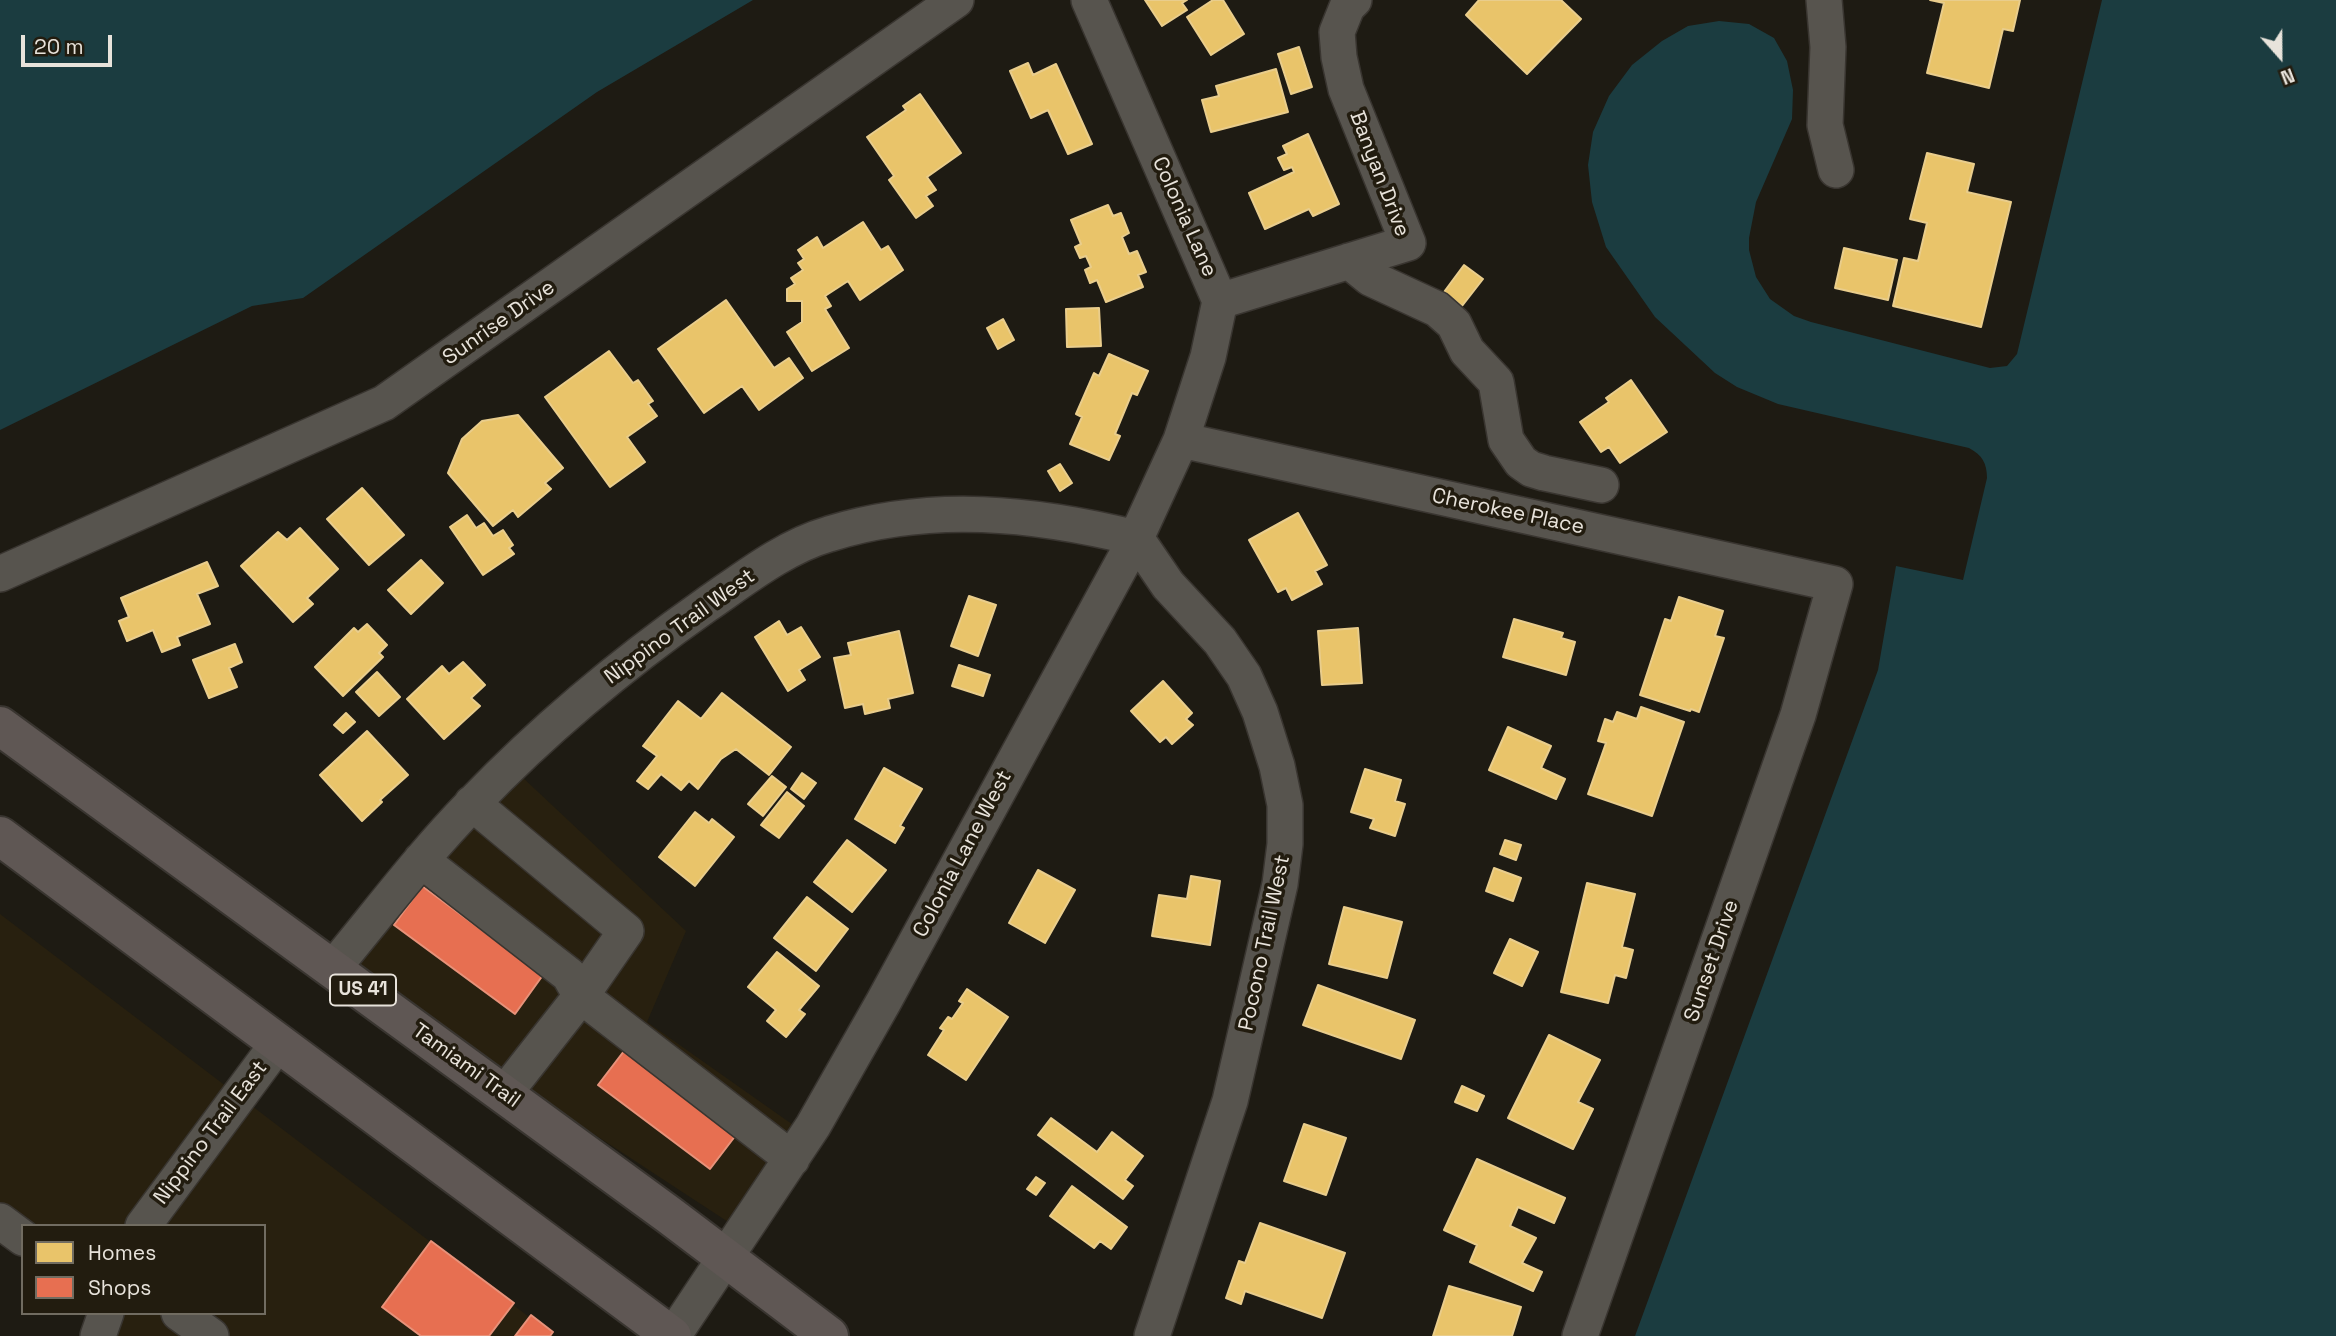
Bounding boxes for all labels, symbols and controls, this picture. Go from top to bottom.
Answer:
scale bar [24,21,116,65]
north arrow [2245,21,2315,91]
text: 20 m [34,33,84,60]
text: N [2277,62,2298,90]
street label: Banyan Drive [1344,108,1414,240]
street label: Colonia Lane [1146,153,1222,281]
street label: Sunrise Drive [438,275,560,371]
street label: Cherokee Place [1430,484,1586,540]
street label: Nippino Trail West [600,564,760,690]
street label: Colonia Lane West [908,766,1018,942]
street label: Pocono Trail West [1234,853,1296,1033]
street label: Sunset Drive [1679,897,1745,1025]
road number: US 41 [330,974,396,1006]
street label: Tamiami Trail [407,1018,525,1114]
street label: Nippino Trail East [149,1056,273,1210]
legend [21,1224,266,1315]
text: Homes [88,1239,156,1266]
text: Shops [88,1274,151,1301]

